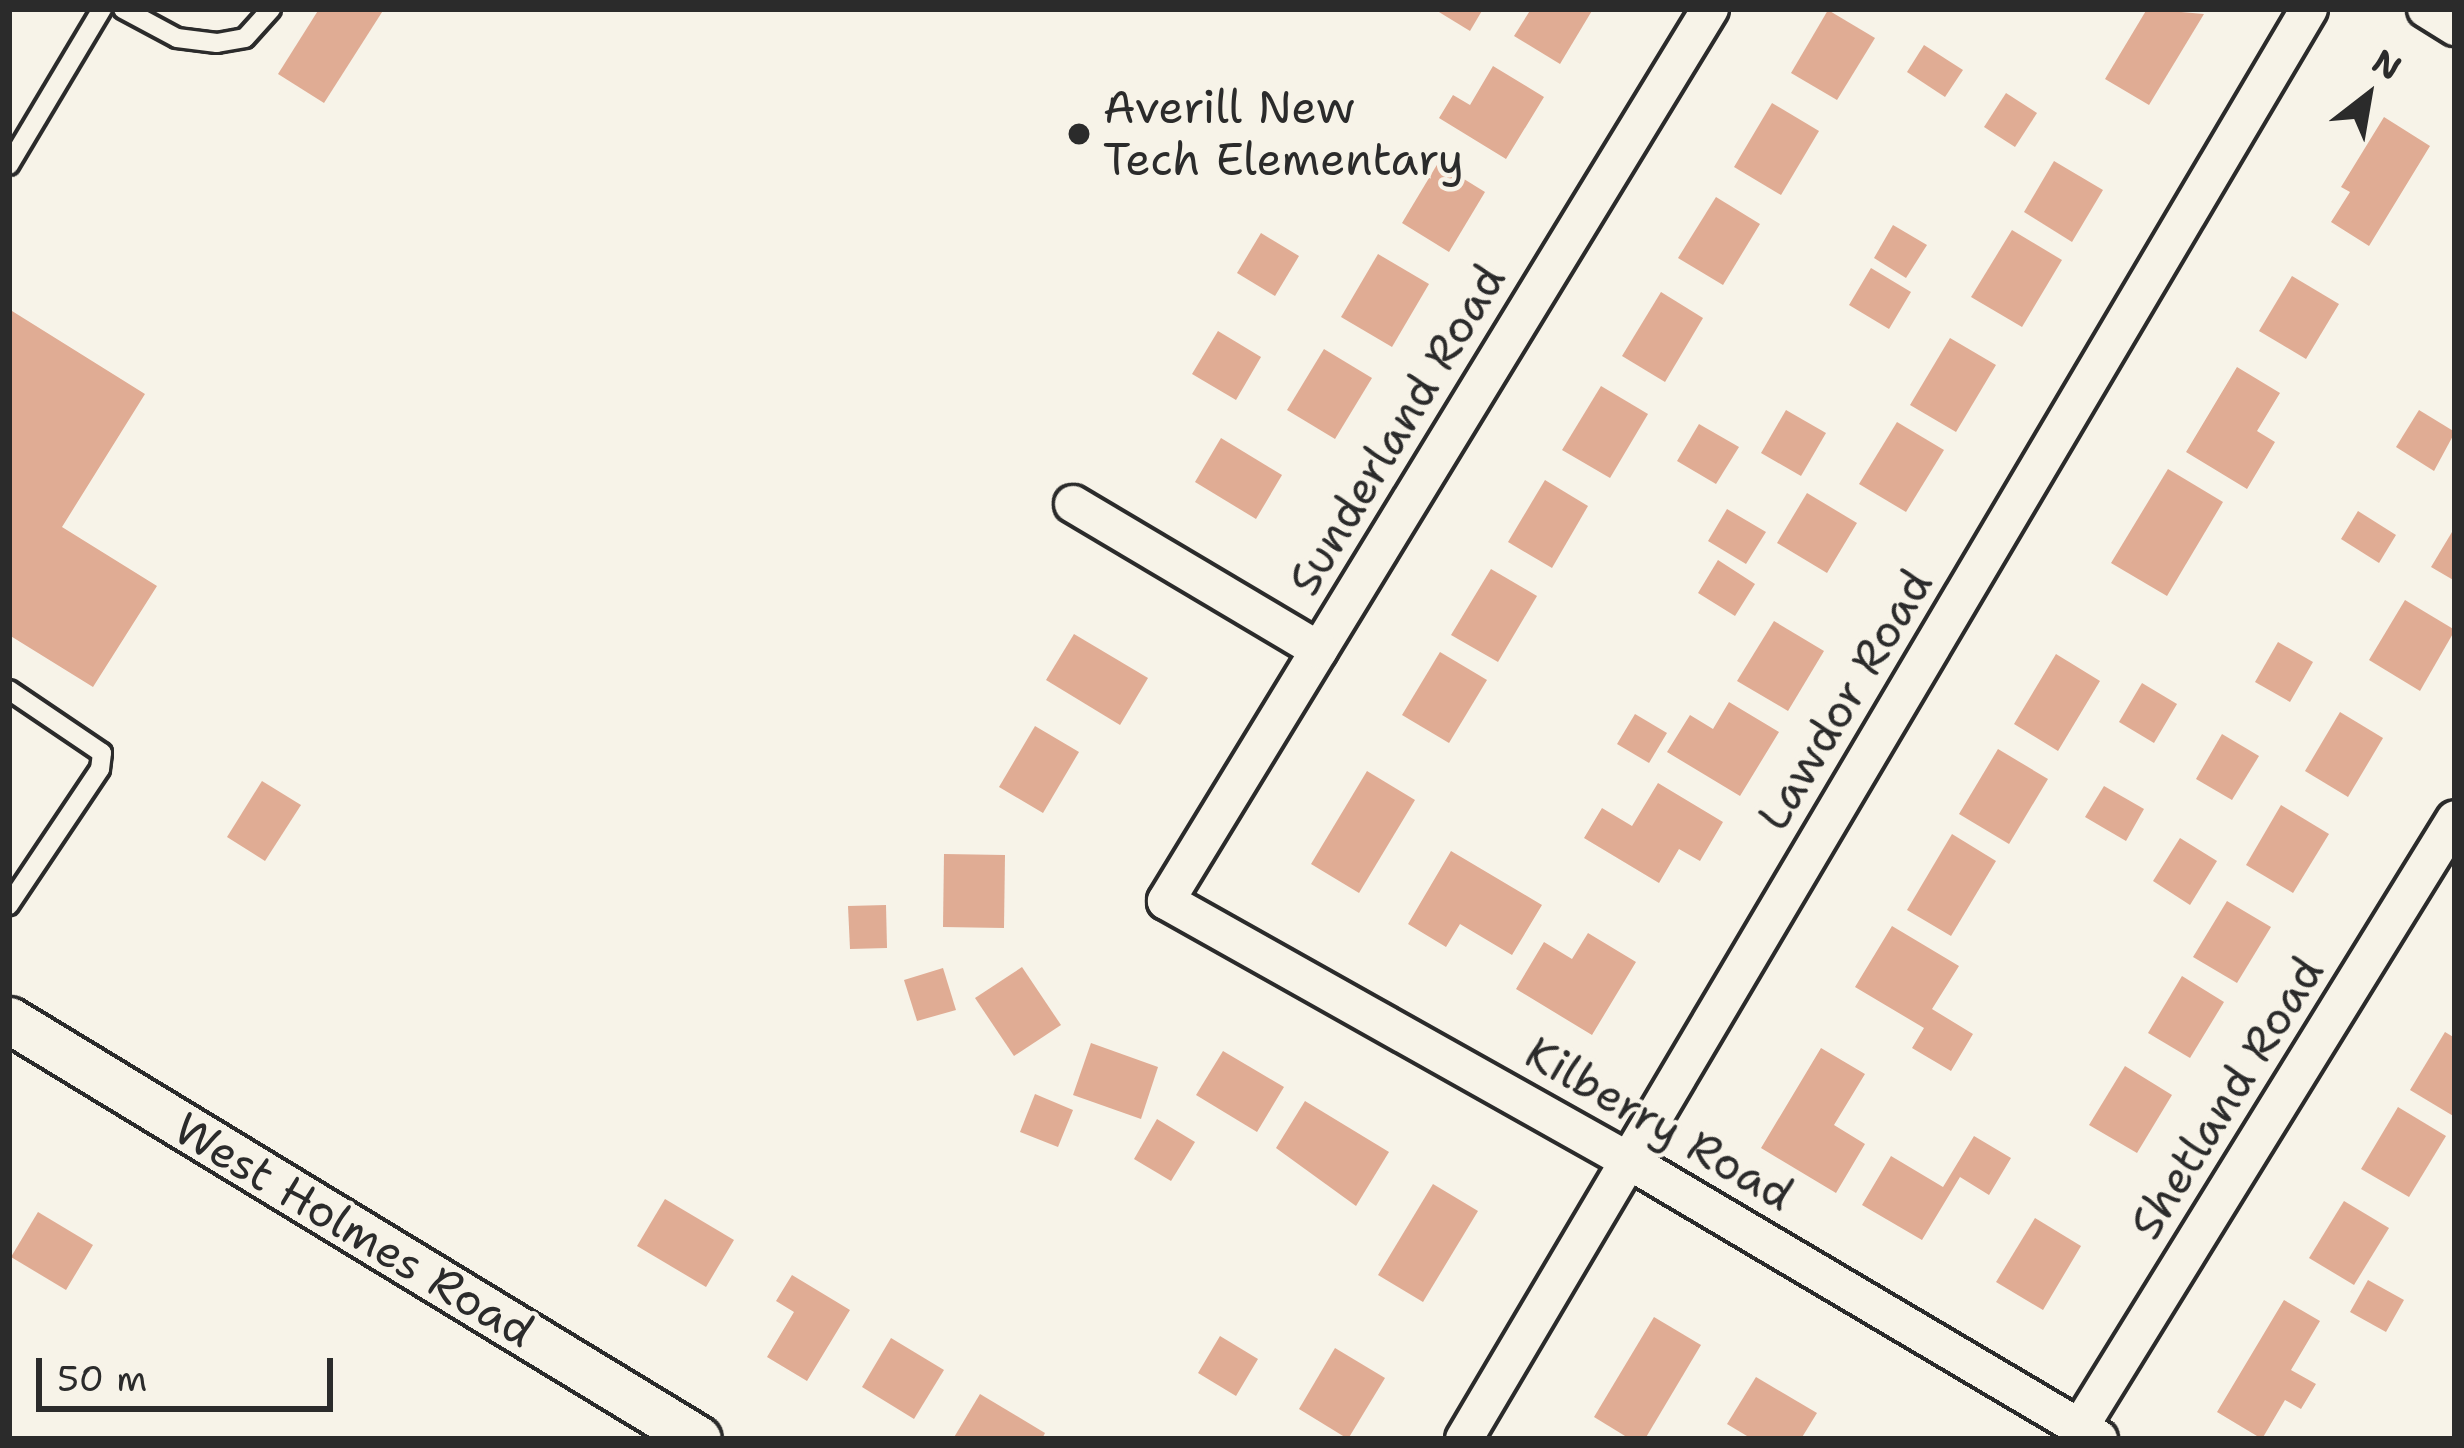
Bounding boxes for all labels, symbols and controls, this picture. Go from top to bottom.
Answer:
north arrow [2308,36,2428,156]
text: N [2364,39,2410,91]
place label: Averill New Tech Elementary [1103,81,1464,187]
marker: Averill New Tech Elementary [1066,121,1092,147]
street label: Sunderland Road [1277,255,1517,605]
street label: Lawdor Road [1746,560,1944,840]
street label: Shetland Road [2119,947,2335,1249]
street label: Kilberry Road [1516,1026,1802,1222]
street label: West Holmes Road [164,1101,544,1359]
scale bar [42,1334,339,1408]
text: 50 m [57,1354,147,1403]

